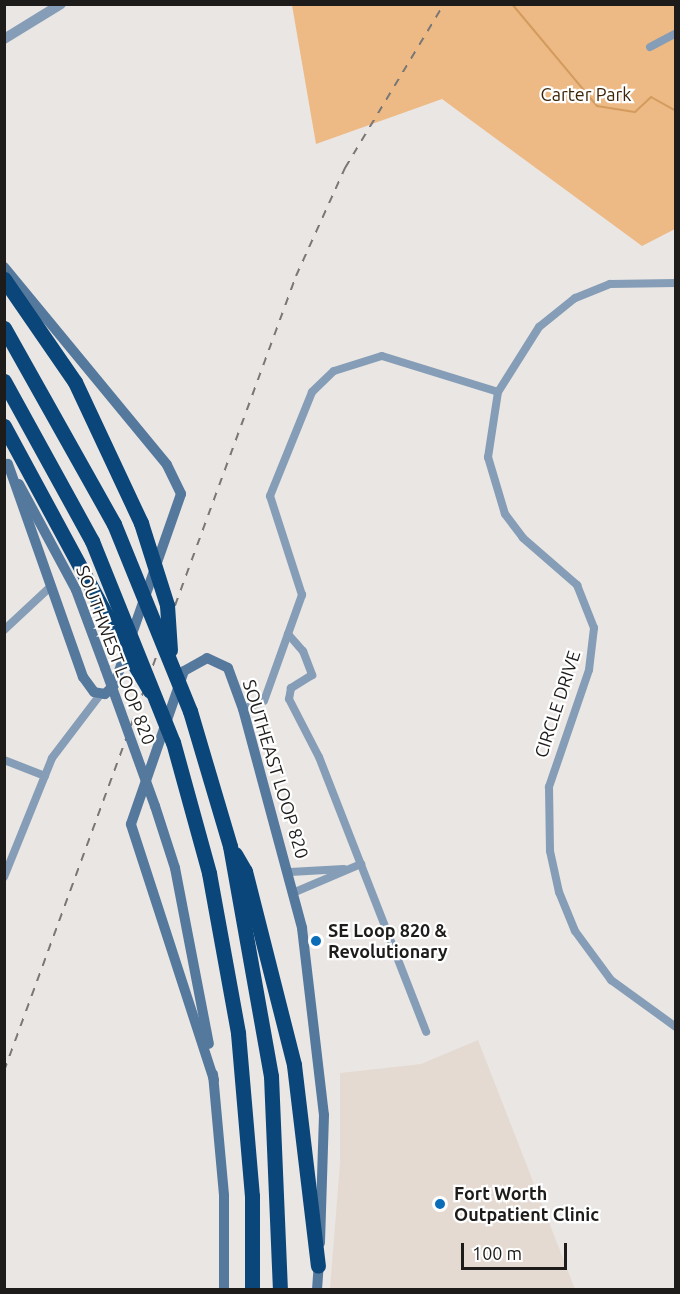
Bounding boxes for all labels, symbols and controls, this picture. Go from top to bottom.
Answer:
park label: Carter Park [541,83,631,105]
street label: SOUTHWEST LOOP 820 [72,562,160,748]
street label: CIRCLE DRIVE [530,648,584,760]
street label: SOUTHEAST LOOP 820 [238,677,314,861]
place label: SE Loop 820 & Revolutionary [328,920,447,962]
marker: SE Loop 820 & Revolutionary [309,934,323,948]
place label: Fort Worth Outpatient Clinic [454,1183,599,1226]
marker: Fort Worth Outpatient Clinic [431,1195,449,1213]
scale bar [464,1231,570,1269]
text: 100 m [472,1243,522,1263]

